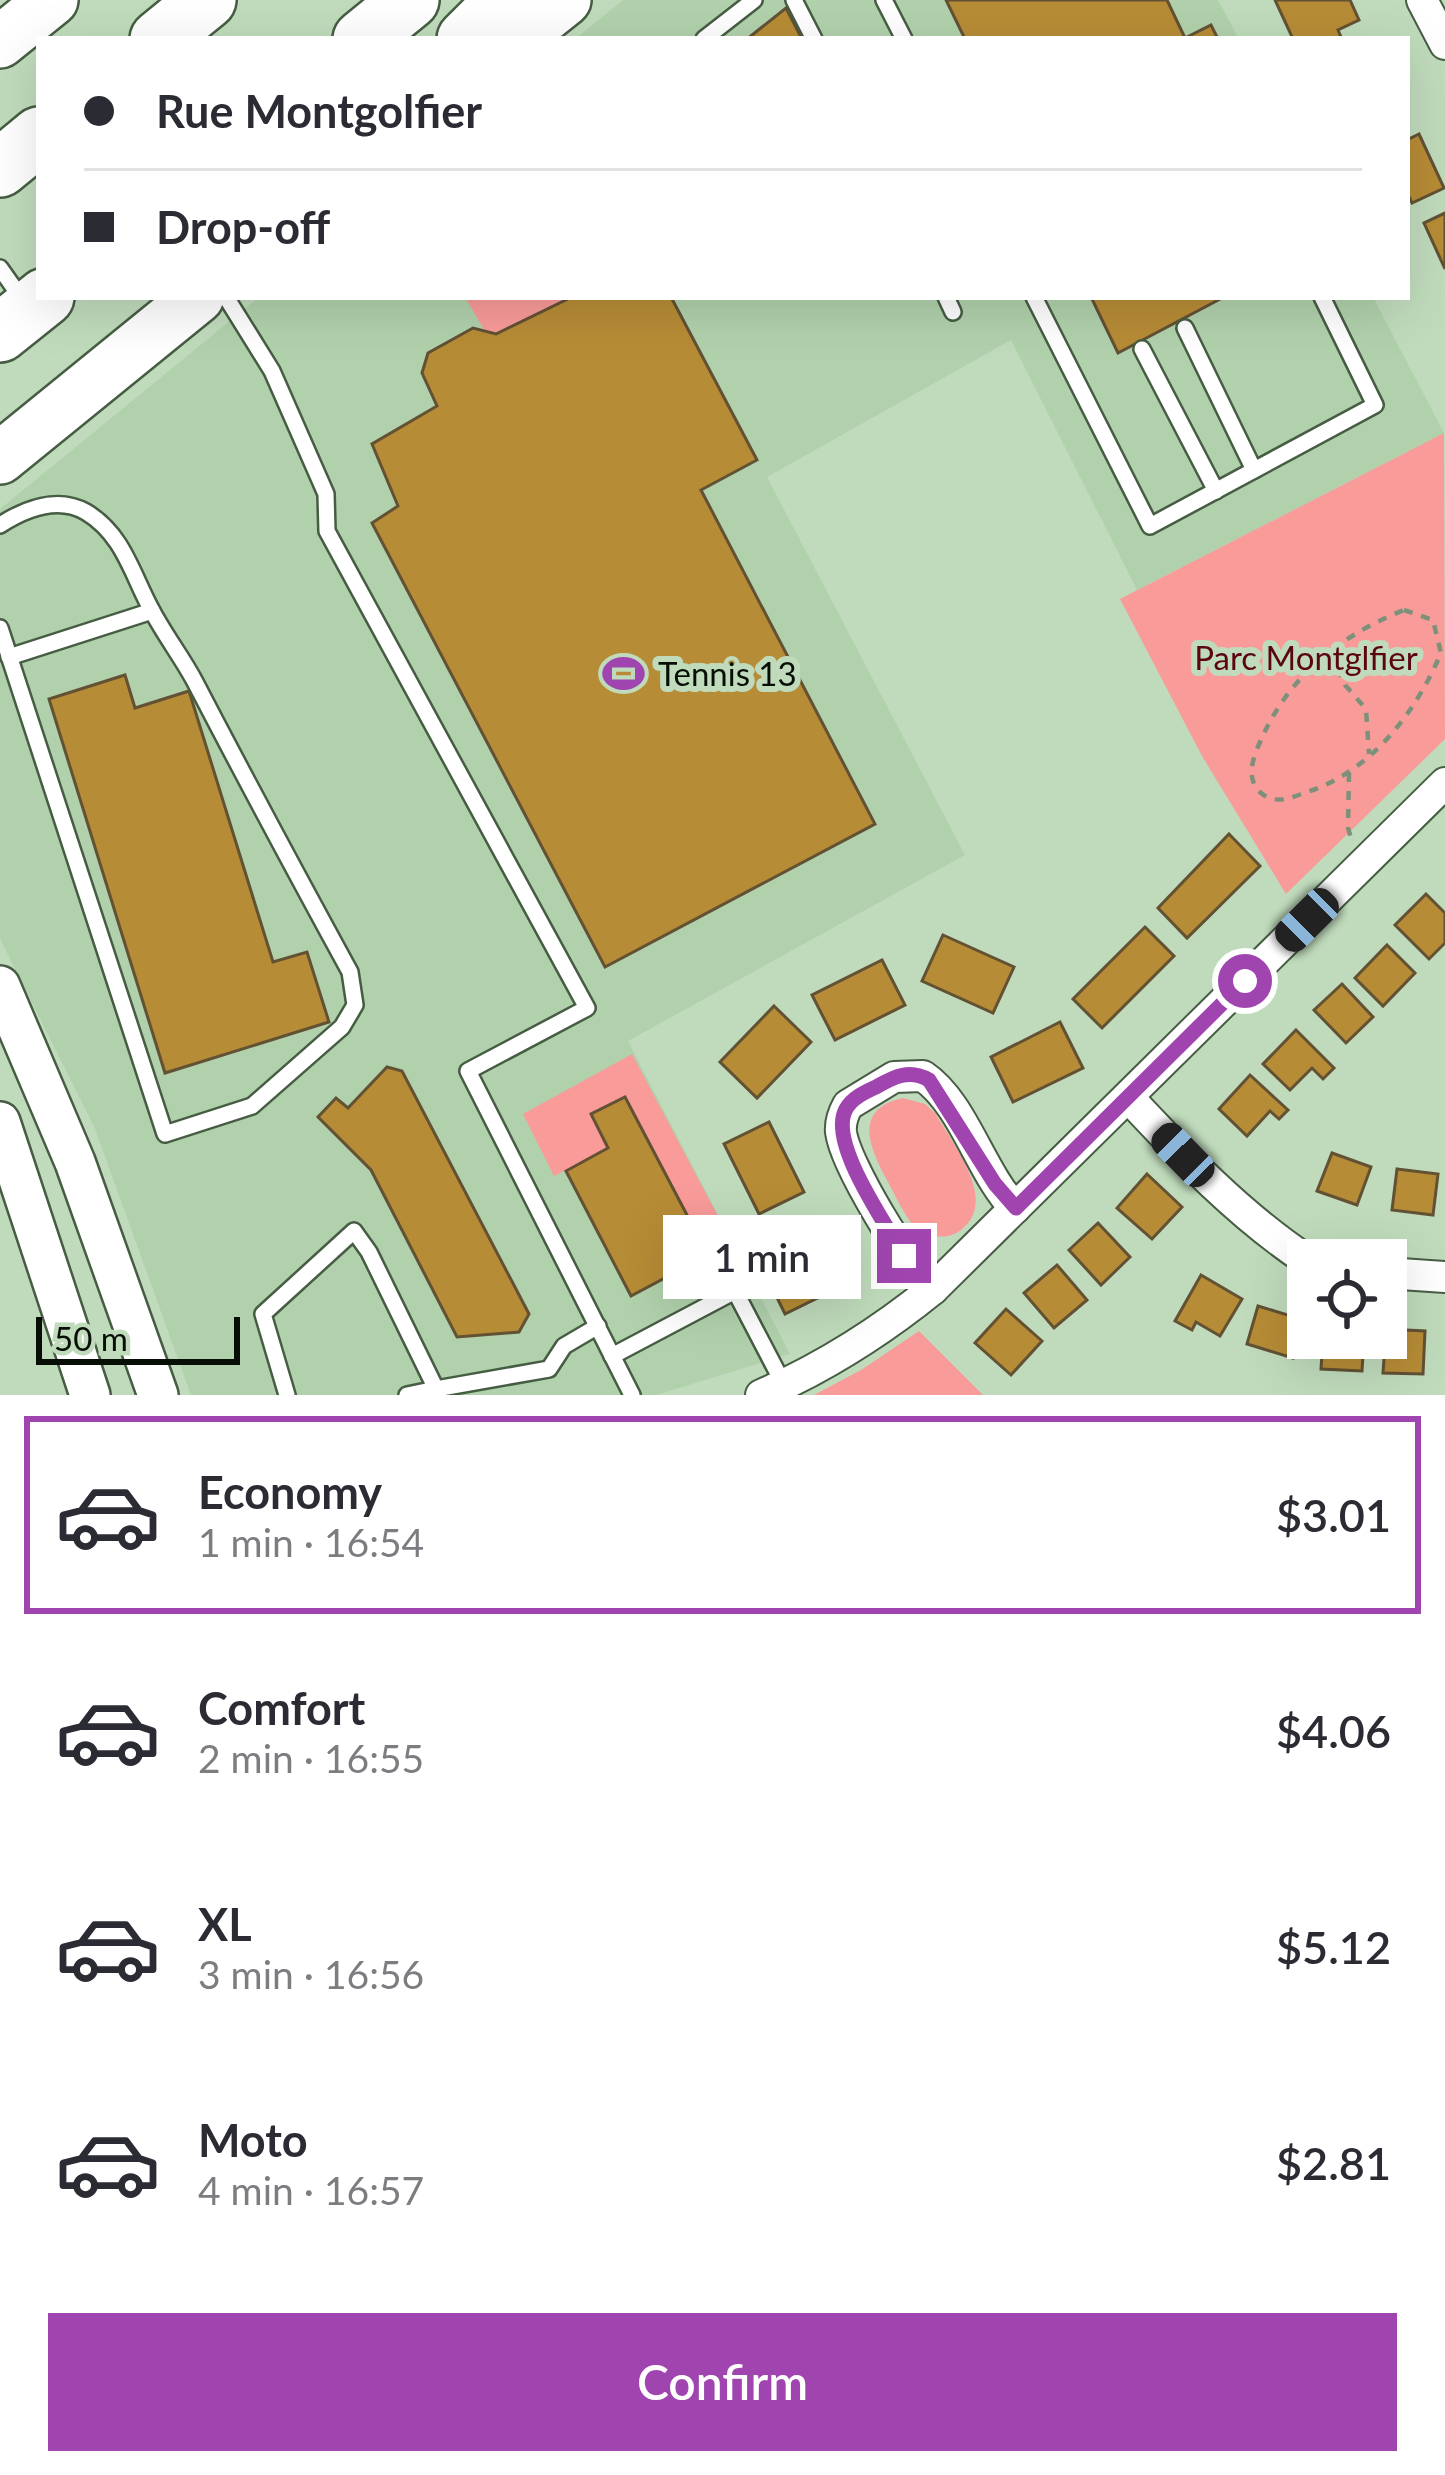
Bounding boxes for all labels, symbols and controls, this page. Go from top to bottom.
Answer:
text: Rue Montgolfier [156,84,482,138]
text: Drop-off [156,200,330,254]
park label: Parc Montglfier [1194,637,1418,677]
sports icon: Tennis 13 [601,651,647,697]
place label: Tennis 13 [658,653,797,693]
car [1269,882,1345,958]
route start [1218,954,1272,1008]
car [1145,1117,1221,1193]
callout: 1 min [664,1214,862,1298]
route end [877,1229,931,1283]
text: 1 min [714,1234,810,1280]
map controls [1287,1239,1407,1359]
button: locate [1287,1239,1407,1359]
scale bar [36,1311,240,1364]
text: 50 m [54,1318,128,1358]
icon: car [54,1461,162,1569]
text: Economy [198,1465,382,1519]
text: $3.01 [1276,1488,1391,1542]
text: 1 min · 16:54 [198,1519,424,1565]
icon: car [54,1677,162,1785]
text: Comfort [198,1681,365,1735]
text: $4.06 [1276,1704,1391,1758]
text: 2 min · 16:55 [198,1735,424,1781]
icon: car [54,1893,162,2001]
text: XL [198,1897,252,1951]
text: $5.12 [1276,1920,1391,1974]
text: 3 min · 16:56 [198,1951,424,1997]
icon: car [54,2109,162,2217]
text: Moto [198,2113,308,2167]
text: $2.81 [1276,2136,1391,2190]
text: 4 min · 16:57 [198,2167,424,2213]
button: Confirm [48,2313,1397,2451]

